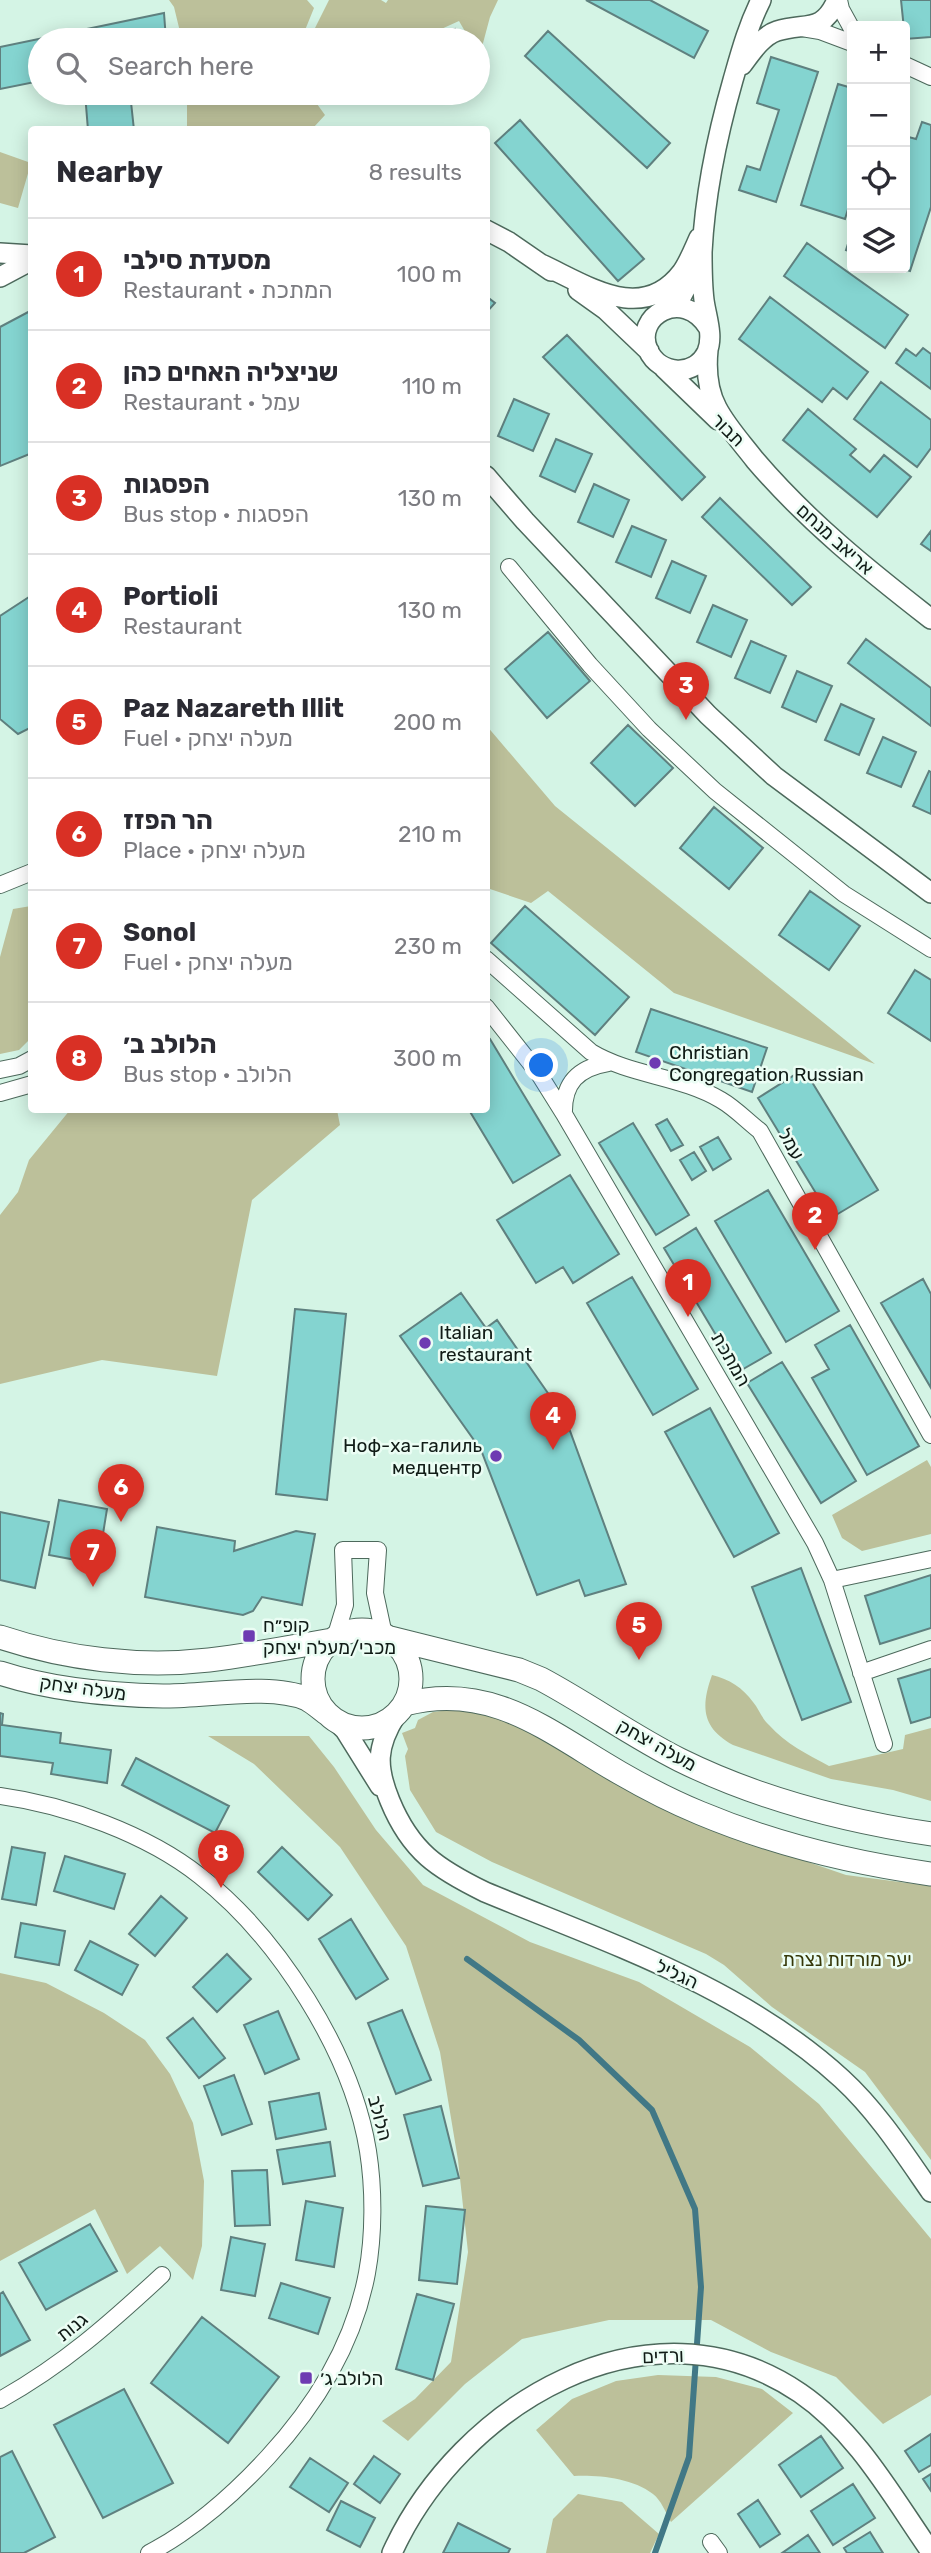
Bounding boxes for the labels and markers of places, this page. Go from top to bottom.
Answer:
pin: 3 [663,662,709,720]
place label: Christian Congregation Russian [669,1041,864,1086]
marker: Christian Congregation Russian [647,1055,663,1071]
pin: 2 [792,1192,838,1250]
pin: 1 [665,1259,711,1317]
place label: Italian restaurant [439,1321,533,1366]
marker: Italian restaurant [417,1335,433,1351]
pin: 4 [530,1392,576,1450]
place label: Ноф-ха-галиль медцентр [343,1434,482,1479]
marker: Ноф-ха-галиль медцентр [488,1448,504,1464]
pin: 6 [98,1464,144,1522]
pin: 7 [70,1529,116,1587]
pin: 5 [616,1602,662,1660]
place label: קופ״ח מכבי/מעלה יצחק [263,1614,396,1659]
marker: קופ״ח מכבי/מעלה יצחק [241,1628,257,1644]
pin: 8 [198,1830,244,1888]
place label: הלולב ג׳ [320,2367,383,2390]
marker: הלולב ג׳ [298,2370,314,2386]

